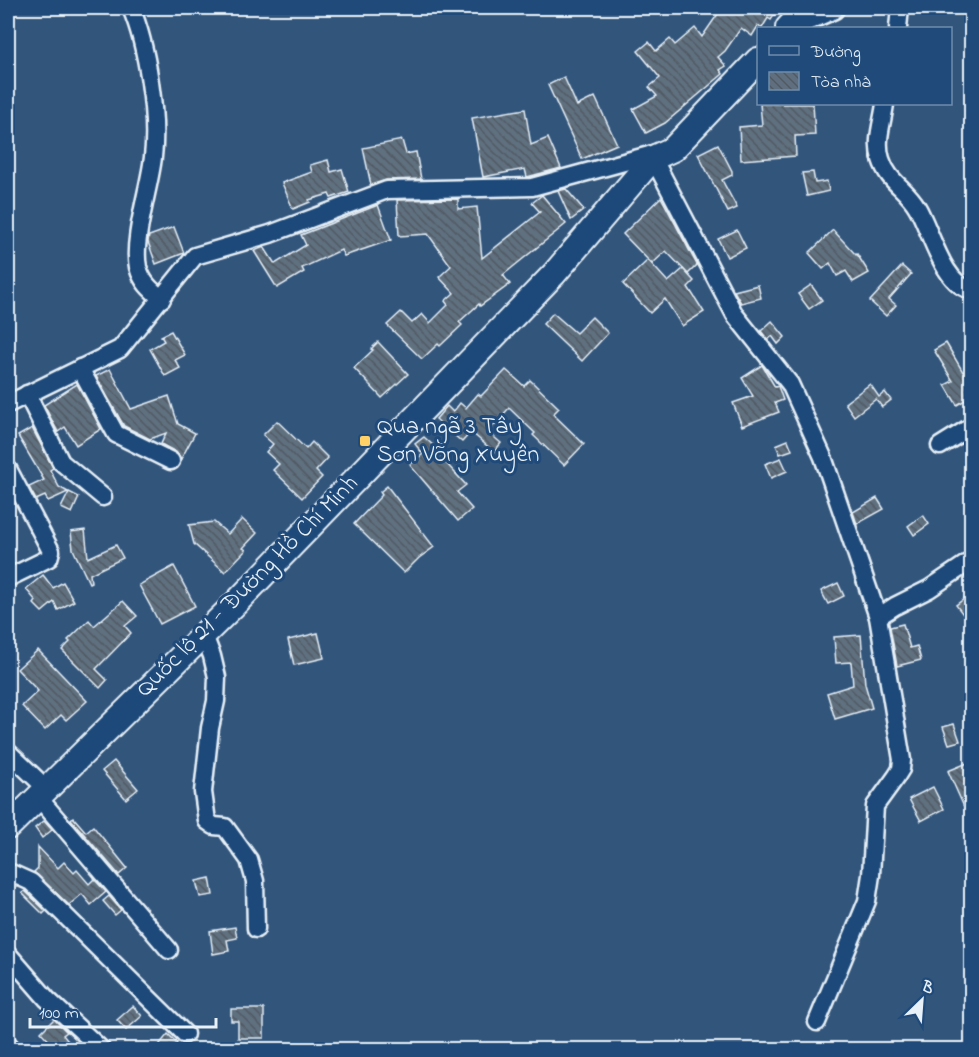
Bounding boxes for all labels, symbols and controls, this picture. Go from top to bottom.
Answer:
legend [757,27,952,105]
text: Đường [810,40,861,67]
text: Tòa nhà [811,70,871,96]
place label: Qua ngã 3 Tây Sơn Võng Xuyên [377,410,539,474]
marker: Qua ngã 3 Tây Sơn Võng Xuyên [358,434,372,448]
street label: Quốc lộ 21 - Đường Hồ Chí Minh [129,468,367,706]
north arrow [892,970,952,1030]
text: B [917,975,938,1001]
scale bar [30,991,216,1029]
text: 100 m [39,1001,79,1027]

